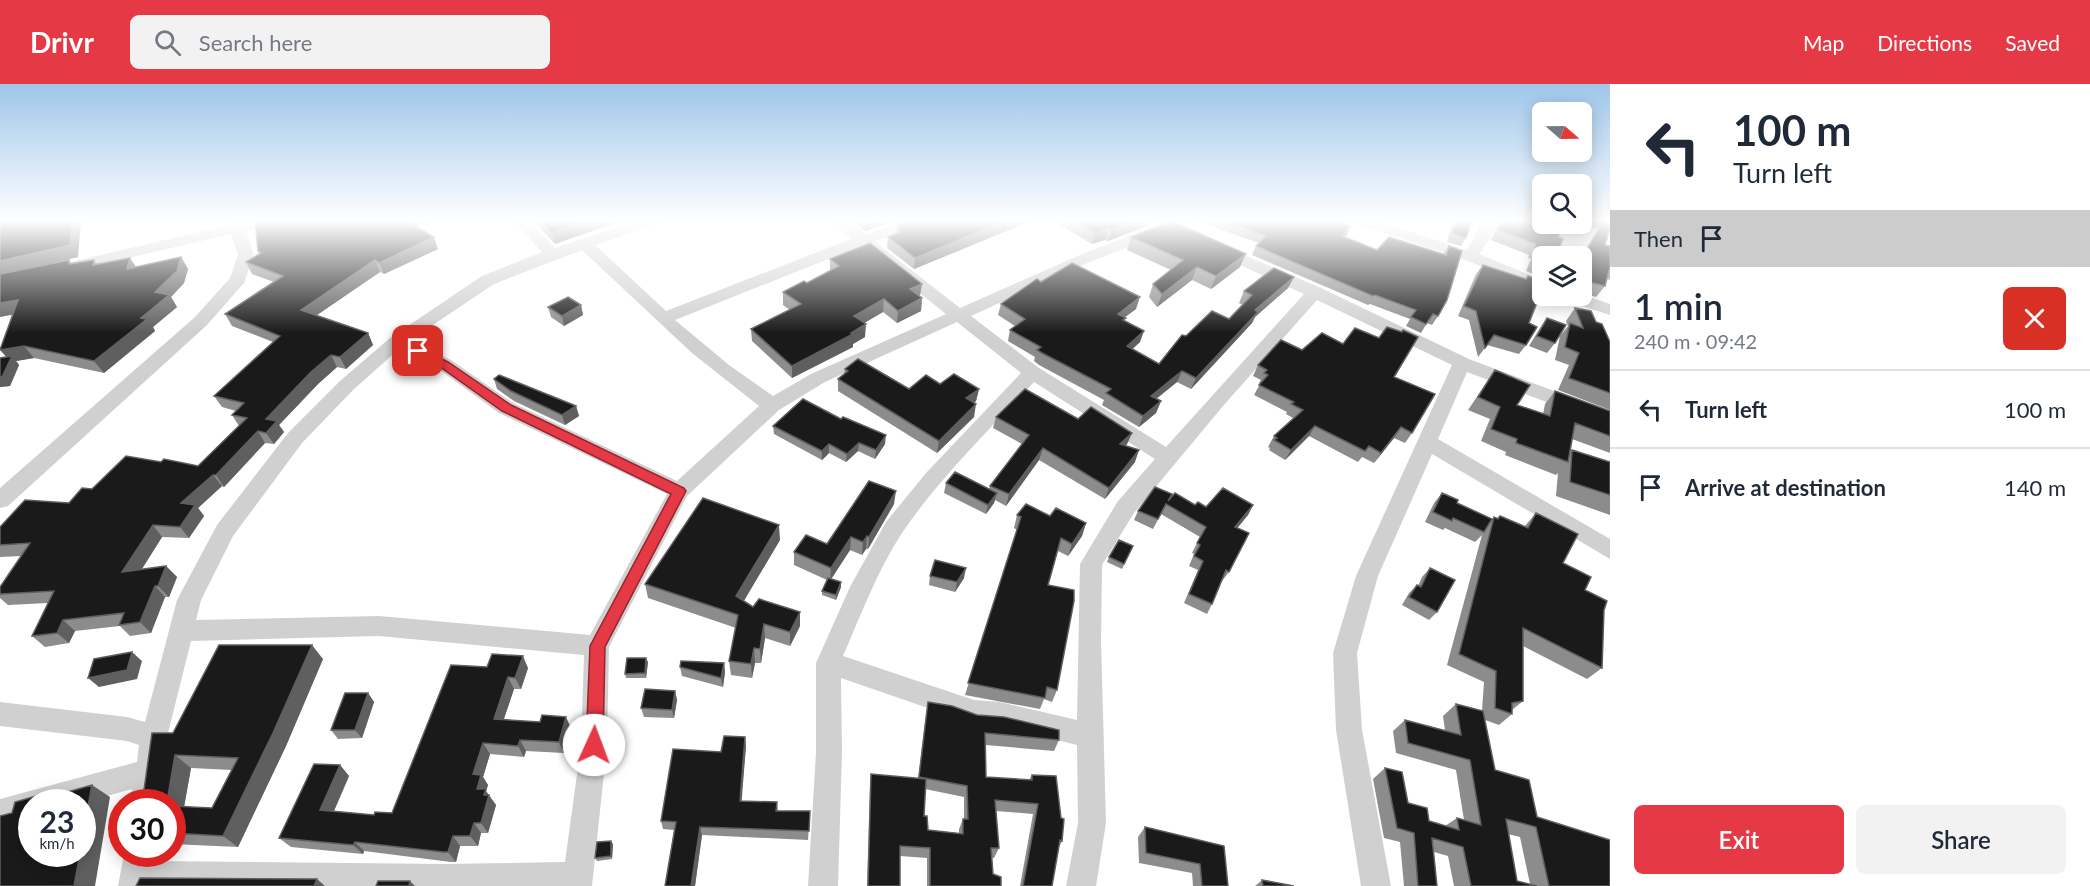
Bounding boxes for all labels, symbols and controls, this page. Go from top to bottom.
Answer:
search box [130,15,550,69]
text: Drivr [30,25,94,59]
icon: search [151,26,184,59]
text: Search here [199,29,312,56]
text: Map [1803,30,1844,55]
text: Directions [1877,30,1972,55]
text: Saved [2005,30,2060,55]
north arrow [1532,102,1592,162]
map controls [1532,102,1592,306]
text: 100 m [1733,105,1851,155]
icon: left [1634,108,1712,186]
text: Turn left [1733,156,1832,189]
button: search [1532,174,1592,234]
icon: arrive [1695,222,1728,255]
text: Then [1634,225,1683,252]
button: layers [1532,246,1592,306]
text: 1 min [1634,284,1723,328]
button: close [2003,287,2066,350]
pin [392,325,443,376]
text: 240 m · 09:42 [1634,329,1757,353]
icon: arrive [401,334,434,367]
icon: left [1634,393,1667,426]
text: Turn left [1685,396,1767,423]
text: 100 m [2004,396,2066,423]
icon: arrive [1634,471,1667,504]
text: Arrive at destination [1685,474,1886,501]
text: 140 m [2004,474,2066,501]
position arrow [562,713,626,777]
speed limit sign: 30 [108,789,186,867]
text: 23 [40,803,74,839]
button: Exit [1634,805,1844,874]
button: Share [1856,805,2066,874]
text: km/h [39,834,75,852]

